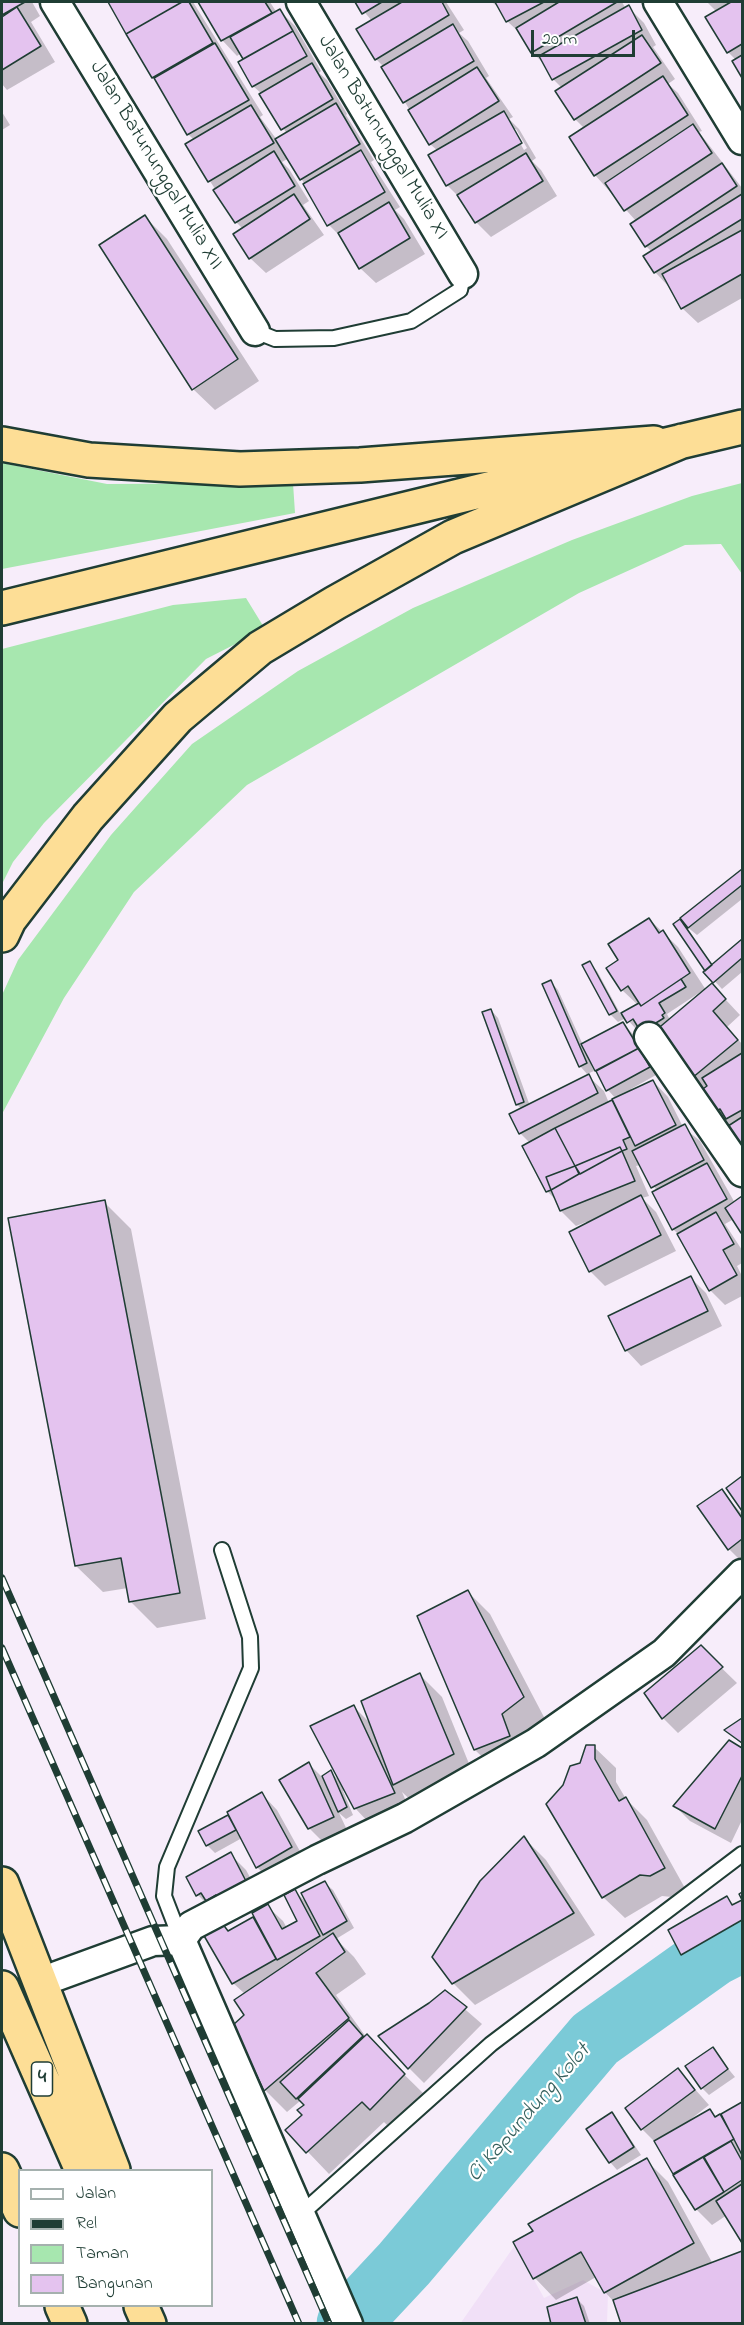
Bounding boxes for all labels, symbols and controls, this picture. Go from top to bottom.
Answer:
scale bar [534,18,638,56]
text: 20 m [542,27,577,53]
street label: Jalan Batununggal Mulia XI [311,31,453,245]
street label: Jalan Batununggal Mulia XII [83,57,227,275]
water label: Ci Kapundung Kolot [463,2039,597,2189]
road number: 4 [32,2062,52,2096]
legend [18,2169,213,2307]
text: Jalan [76,2181,116,2207]
text: Rel [76,2211,97,2237]
text: Taman [76,2241,129,2267]
text: Bangunan [76,2271,153,2297]

